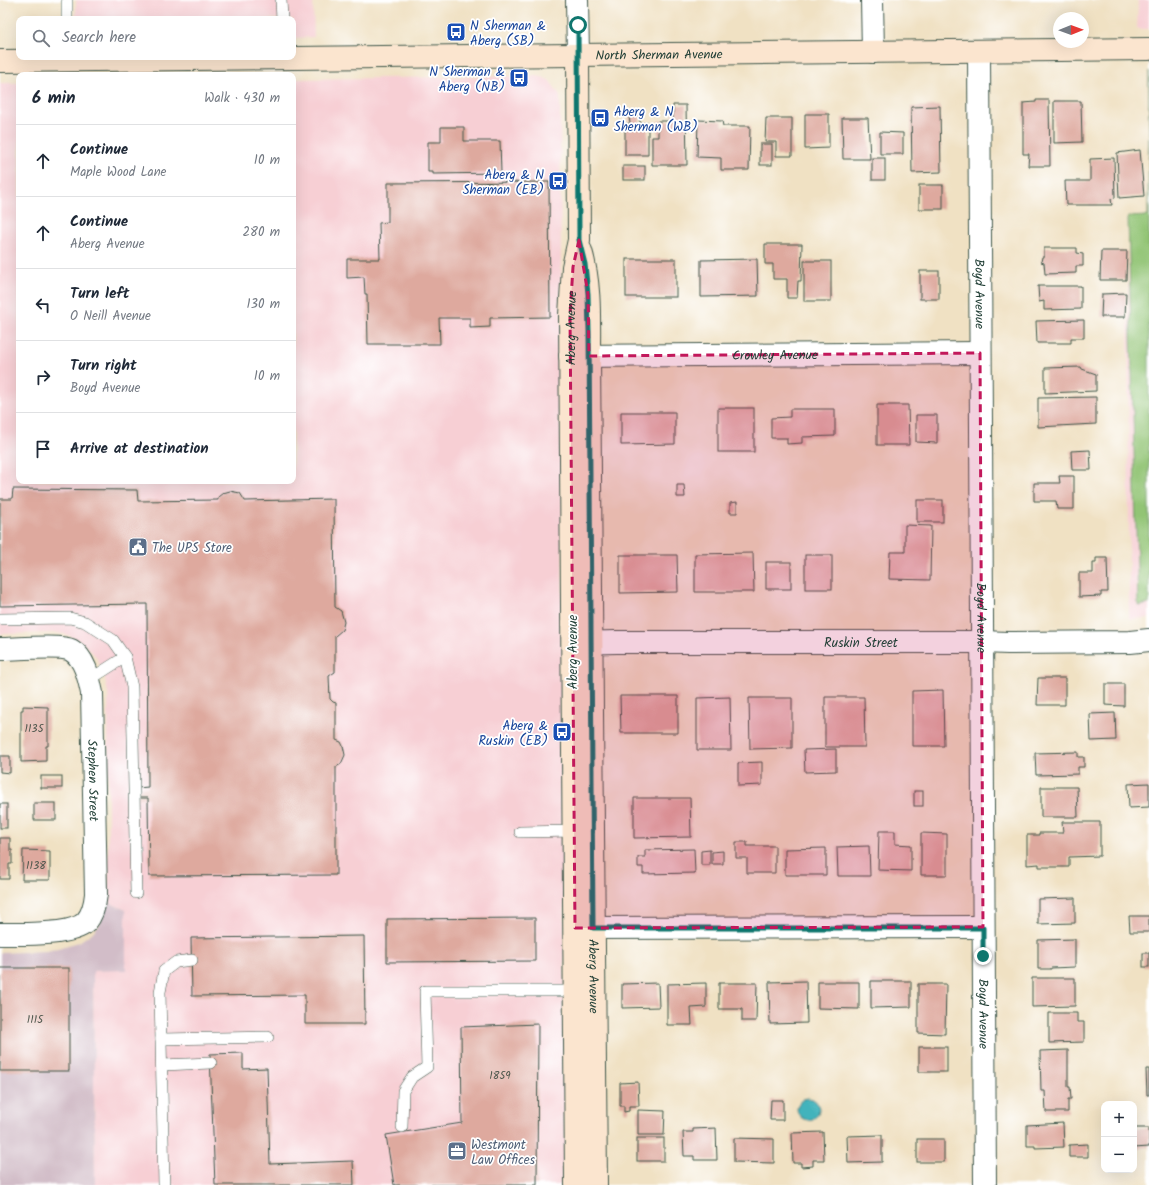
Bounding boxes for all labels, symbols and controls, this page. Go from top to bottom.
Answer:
north arrow [1053,12,1089,48]
search box [16,16,296,60]
place label: N Sherman & Aberg (SB) [470,16,546,52]
route start [569,16,587,34]
bus stop icon: N Sherman & Aberg (SB) [445,21,467,43]
text: Search here [62,26,136,50]
icon: search [30,27,52,49]
street label: North Sherman Avenue [595,44,723,67]
place label: N Sherman & Aberg (NB) [429,62,505,98]
bus stop icon: N Sherman & Aberg (NB) [508,67,530,89]
text: 6 min [32,85,76,112]
text: Walk · 430 m [204,88,280,109]
place label: Aberg & N Sherman (WB) [614,102,698,138]
bus stop icon: Aberg & N Sherman (WB) [589,107,611,129]
text: Continue [70,138,128,162]
icon: ahead [32,150,54,172]
text: 10 m [254,150,280,171]
text: Maple Wood Lane [70,162,166,183]
place label: Aberg & N Sherman (EB) [463,165,544,201]
bus stop icon: Aberg & N Sherman (EB) [547,170,569,192]
text: Continue [70,210,128,234]
icon: ahead [32,222,54,244]
text: 280 m [243,222,280,243]
text: Aberg Avenue [70,234,145,255]
street label: Boyd Avenue [968,259,989,329]
text: Turn left [70,282,130,306]
street label: Aberg Avenue [561,290,584,365]
icon: left [32,294,54,316]
text: 130 m [246,294,280,315]
text: O Neill Avenue [70,306,151,327]
street label: Crowley Avenue [732,345,818,367]
text: Turn right [70,354,137,378]
icon: right [32,366,54,388]
text: 10 m [254,366,280,387]
text: Boyd Avenue [70,378,140,399]
text: Arrive at destination [70,437,209,461]
icon: arrive [32,438,54,460]
public building icon: The UPS Store [127,536,149,558]
place label: The UPS Store [152,538,232,559]
street label: Boyd Avenue [970,583,991,653]
street label: Aberg Avenue [563,615,584,689]
street label: Ruskin Street [824,633,899,654]
place label: Aberg & Ruskin (EB) [479,716,548,752]
house number: 1135 [24,720,45,738]
bus stop icon: Aberg & Ruskin (EB) [551,721,573,743]
street label: Stephen Street [81,739,104,823]
house number: 1138 [26,857,46,875]
street label: Aberg Avenue [582,939,604,1014]
route end [974,947,992,965]
street label: Boyd Avenue [972,979,993,1049]
house number: 1115 [27,1011,44,1029]
house number: 1859 [489,1067,511,1085]
map controls [1101,1101,1137,1173]
button: + [1101,1101,1137,1137]
place label: Westmont Law Offices [471,1135,536,1171]
button: − [1101,1137,1137,1173]
office icon: Westmont Law Offices [446,1140,468,1162]

